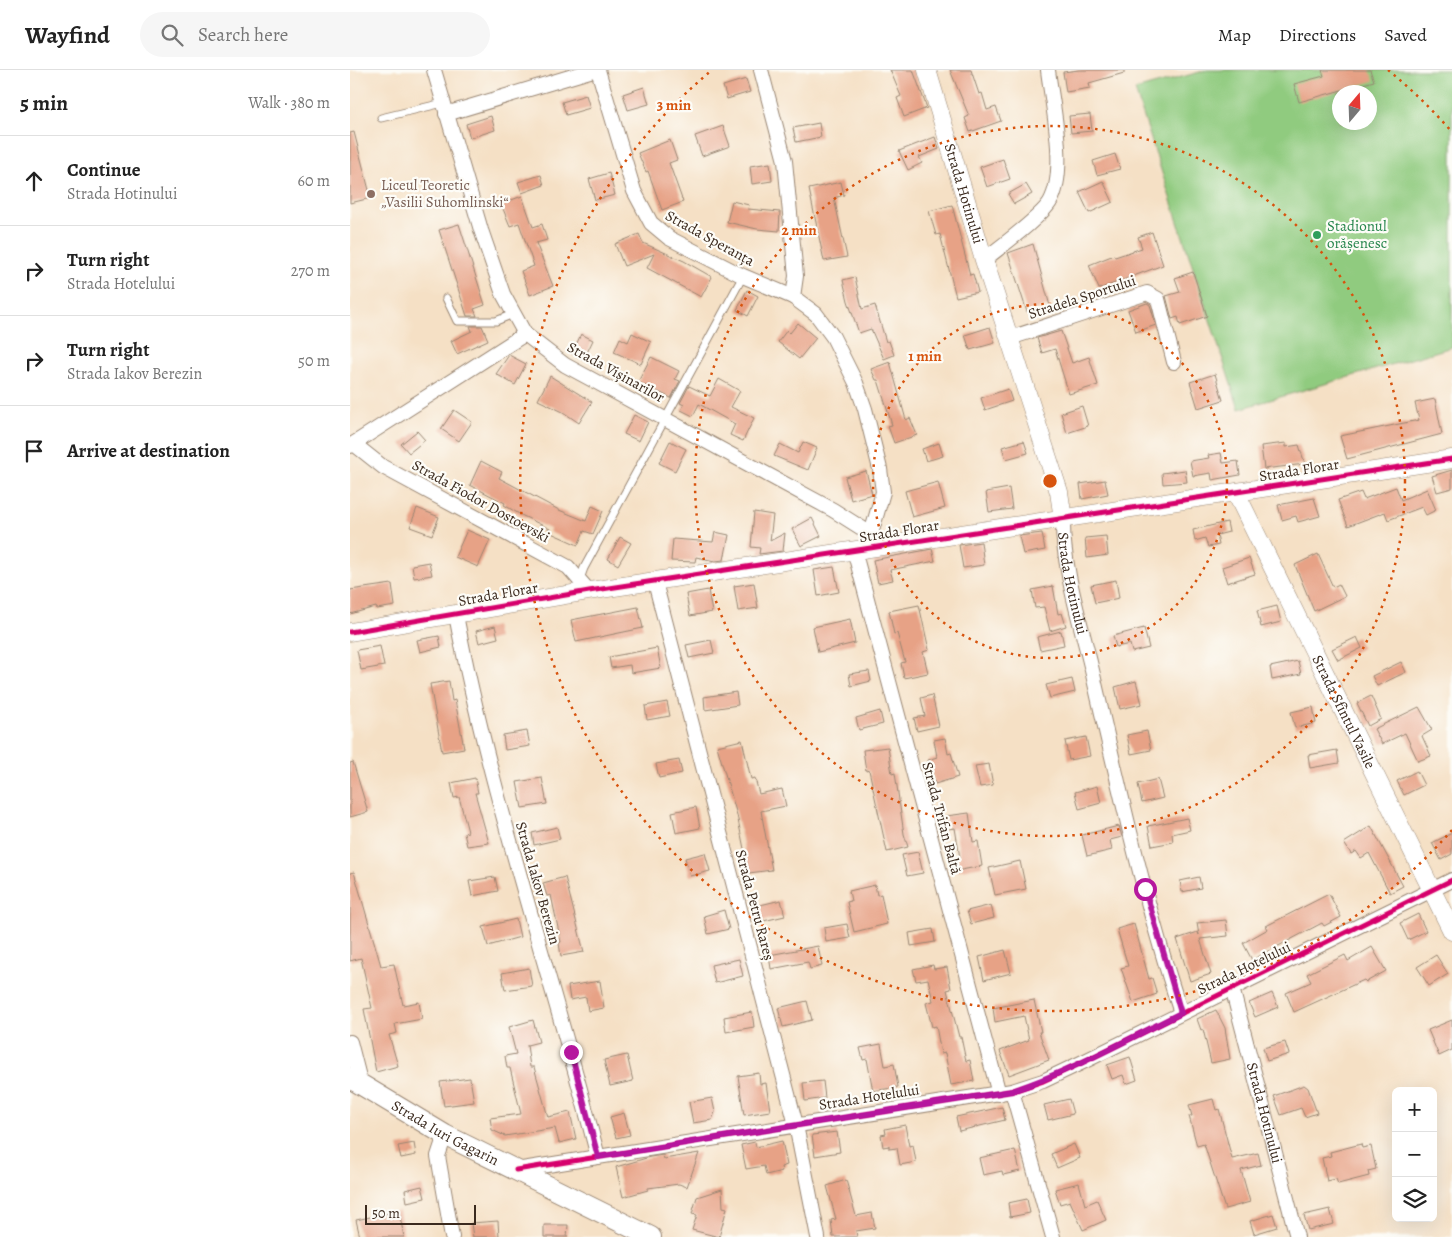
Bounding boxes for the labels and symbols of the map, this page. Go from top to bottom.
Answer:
north arrow [1332,85,1377,130]
text: 3 min [657,95,692,115]
street label: Strada Hotinului [940,141,989,246]
place label: Liceul Teoretic „Vasilii Suhomlinski“ [381,175,509,212]
marker: Liceul Teoretic „Vasilii Suhomlinski“ [365,188,377,200]
street label: Strada Speranța [662,205,758,271]
place label: Stadionul orășenesc [1327,216,1387,253]
text: 2 min [781,220,817,240]
marker: Stadionul orășenesc [1311,229,1323,241]
street label: Stradela Sportului [1026,270,1138,324]
street label: Strada Vișinarilor [564,337,669,407]
text: 1 min [908,346,942,366]
street label: Strada Florar [1258,454,1341,486]
street label: Strada Fiodor Dostoevski [409,455,553,547]
centre of rings [1041,472,1059,490]
street label: Strada Florar [858,515,941,547]
street label: Strada Hotinului [1053,531,1092,636]
street label: Strada Florar [457,577,540,611]
street label: Strada Sfîntul Vasile [1307,652,1380,772]
street label: Strada Trifan Baltă [917,760,967,876]
street label: Strada Iakov Berezin [511,819,565,947]
street label: Strada Petru Rareș [731,847,779,963]
route start [1134,878,1157,901]
street label: Strada Hotelului [1194,937,1294,999]
route end [560,1041,583,1064]
street label: Strada Hotinului [1242,1060,1287,1165]
street label: Strada Hotelului [817,1079,921,1115]
street label: Strada Iuri Gagarin [388,1095,502,1170]
scale bar [365,1202,476,1225]

